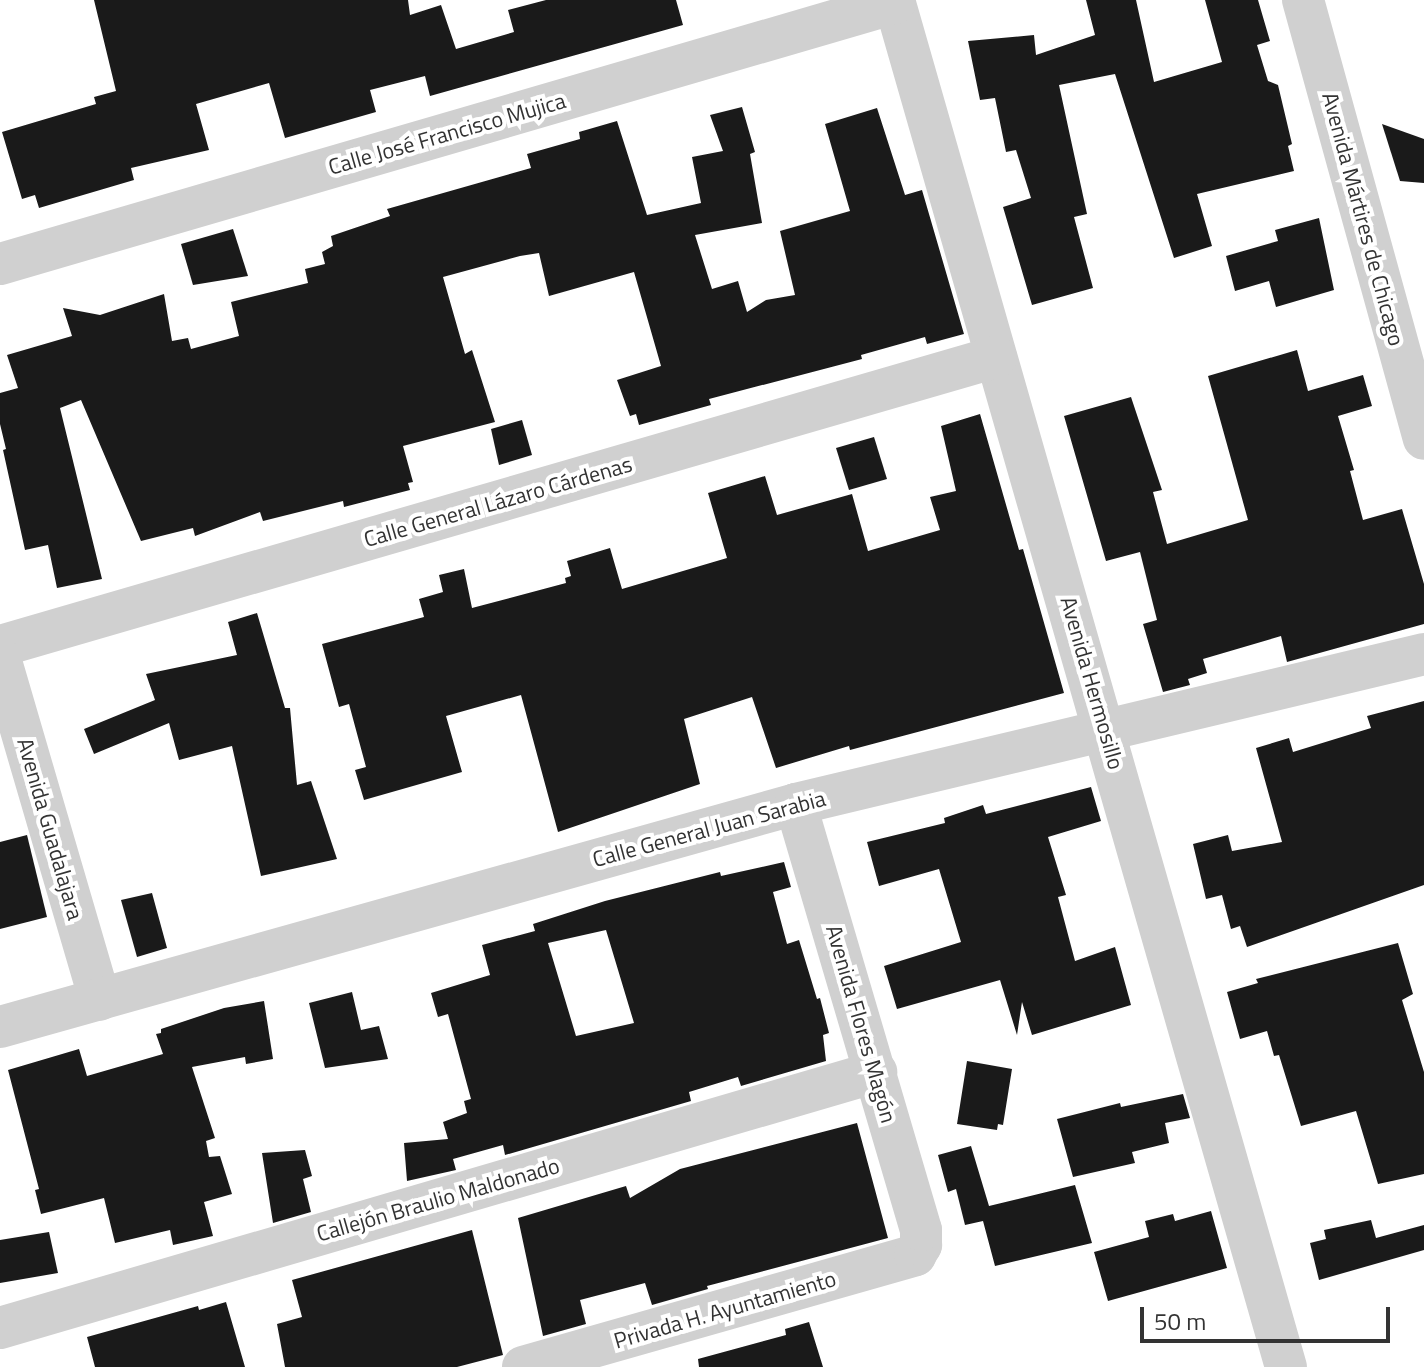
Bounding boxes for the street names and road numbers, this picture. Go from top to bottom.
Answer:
street label: Calle José Francisco Mujica [325,87,569,181]
street label: Avenida Mártires de Chicago [1316,89,1410,349]
street label: Calle General Lázaro Cárdenas [361,451,635,553]
street label: Avenida Hermosillo [1055,594,1129,772]
street label: Avenida Guadalajara [11,735,89,923]
street label: Calle General Juan Sarabia [590,785,828,873]
street label: Avenida Flores Magón [820,922,902,1126]
street label: Callejón Braulio Maldonado [313,1153,563,1247]
street label: Privada H. Ayuntamiento [611,1266,839,1354]

